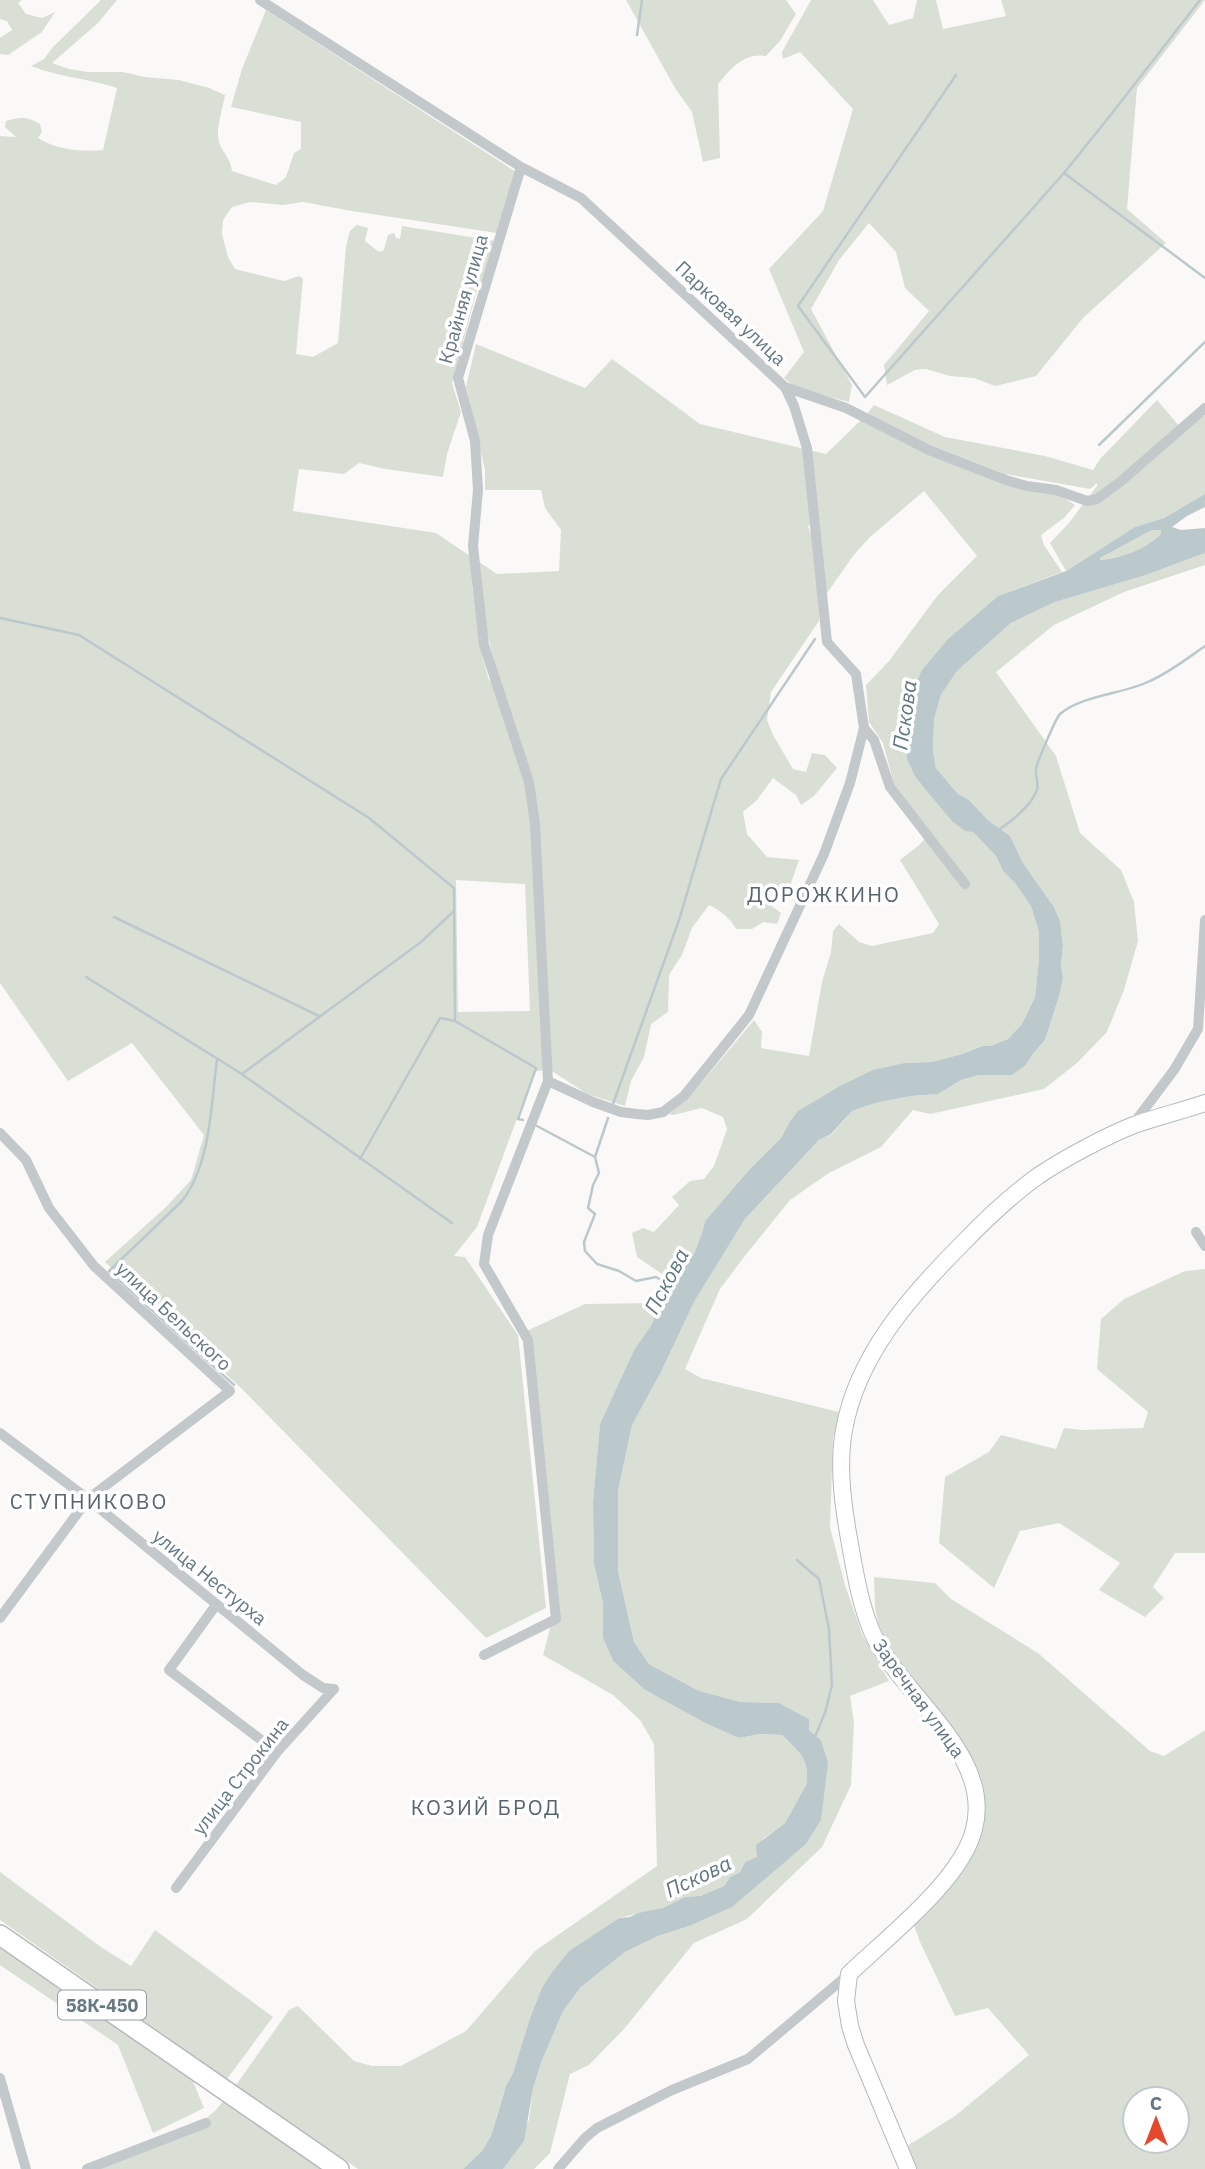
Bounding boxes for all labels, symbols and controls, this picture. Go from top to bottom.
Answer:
street label: Крайняя улица [433,232,493,366]
street label: Парковая улица [671,255,791,371]
water label: Пскова [885,678,923,752]
district label: ДОРОЖКИНО [747,880,901,908]
water label: Пскова [637,1243,695,1319]
street label: улица Бельского [111,1256,237,1376]
district label: СТУПНИКОВО [10,1487,168,1515]
street label: улица Нестурха [148,1524,272,1630]
street label: Заречная улица [868,1634,970,1762]
street label: улица Строкина [187,1712,293,1840]
district label: КОЗИЙ БРОД [411,1793,561,1821]
water label: Пскова [660,1848,736,1904]
road number: 58К-450 [58,1991,146,2020]
north arrow [1121,2085,1191,2155]
text: С [1150,2091,1162,2115]

